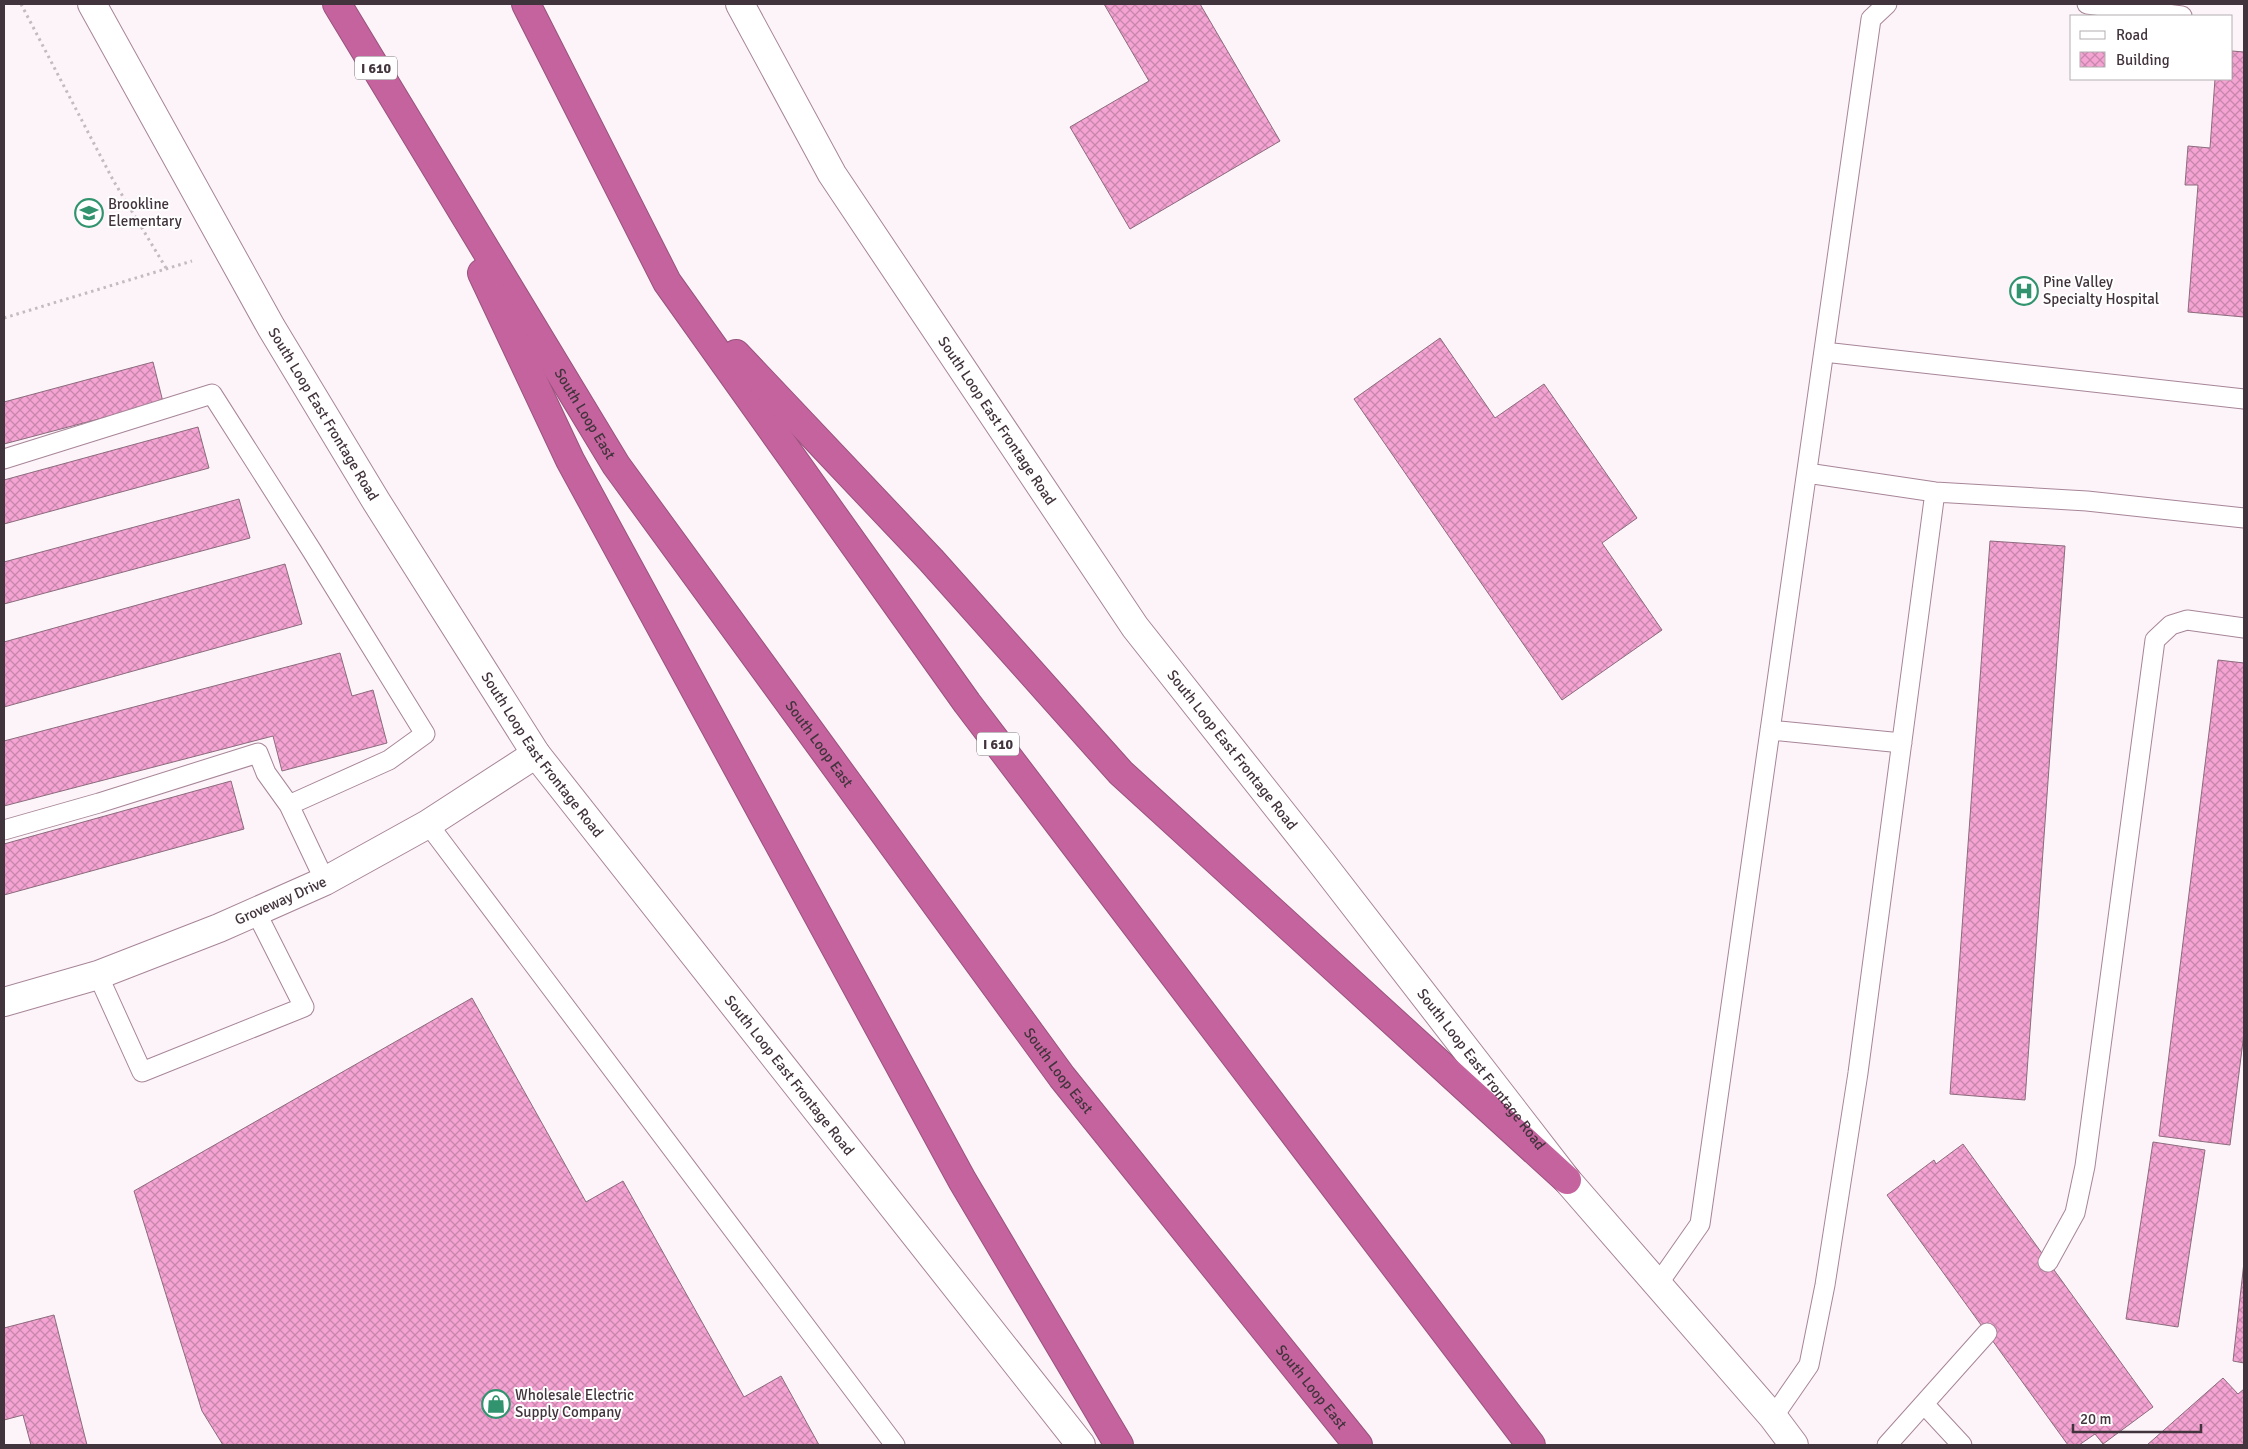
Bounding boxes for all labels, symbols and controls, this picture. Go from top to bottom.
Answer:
legend [2070,15,2233,80]
text: Road [2116,26,2148,44]
text: Building [2116,51,2170,69]
road number: I 610 [355,56,397,80]
place label: Brookline Elementary [108,195,182,230]
school or university icon: Brookline Elementary [74,198,104,228]
place label: Pine Valley Specialty Hospital [2043,273,2159,308]
hospital icon: Pine Valley Specialty Hospital [2009,276,2039,306]
street label: South Loop East Frontage Road [264,324,383,504]
street label: South Loop East Frontage Road [934,333,1060,508]
street label: South Loop East [551,365,619,463]
street label: South Loop East Frontage Road [1163,666,1301,834]
street label: South Loop East Frontage Road [477,669,607,841]
street label: South Loop East [782,697,857,791]
road number: I 610 [977,732,1019,756]
street label: Groveway Drive [232,872,329,929]
street label: South Loop East Frontage Road [1413,985,1549,1153]
street label: South Loop East Frontage Road [721,992,858,1159]
street label: South Loop East [1020,1024,1097,1117]
street label: South Loop East [1272,1341,1351,1433]
place label: Wholesale Electric Supply Company [515,1386,634,1421]
shop icon: Wholesale Electric Supply Company [481,1389,511,1419]
scale bar [2073,1402,2200,1434]
text: 20 m [2080,1410,2111,1428]

